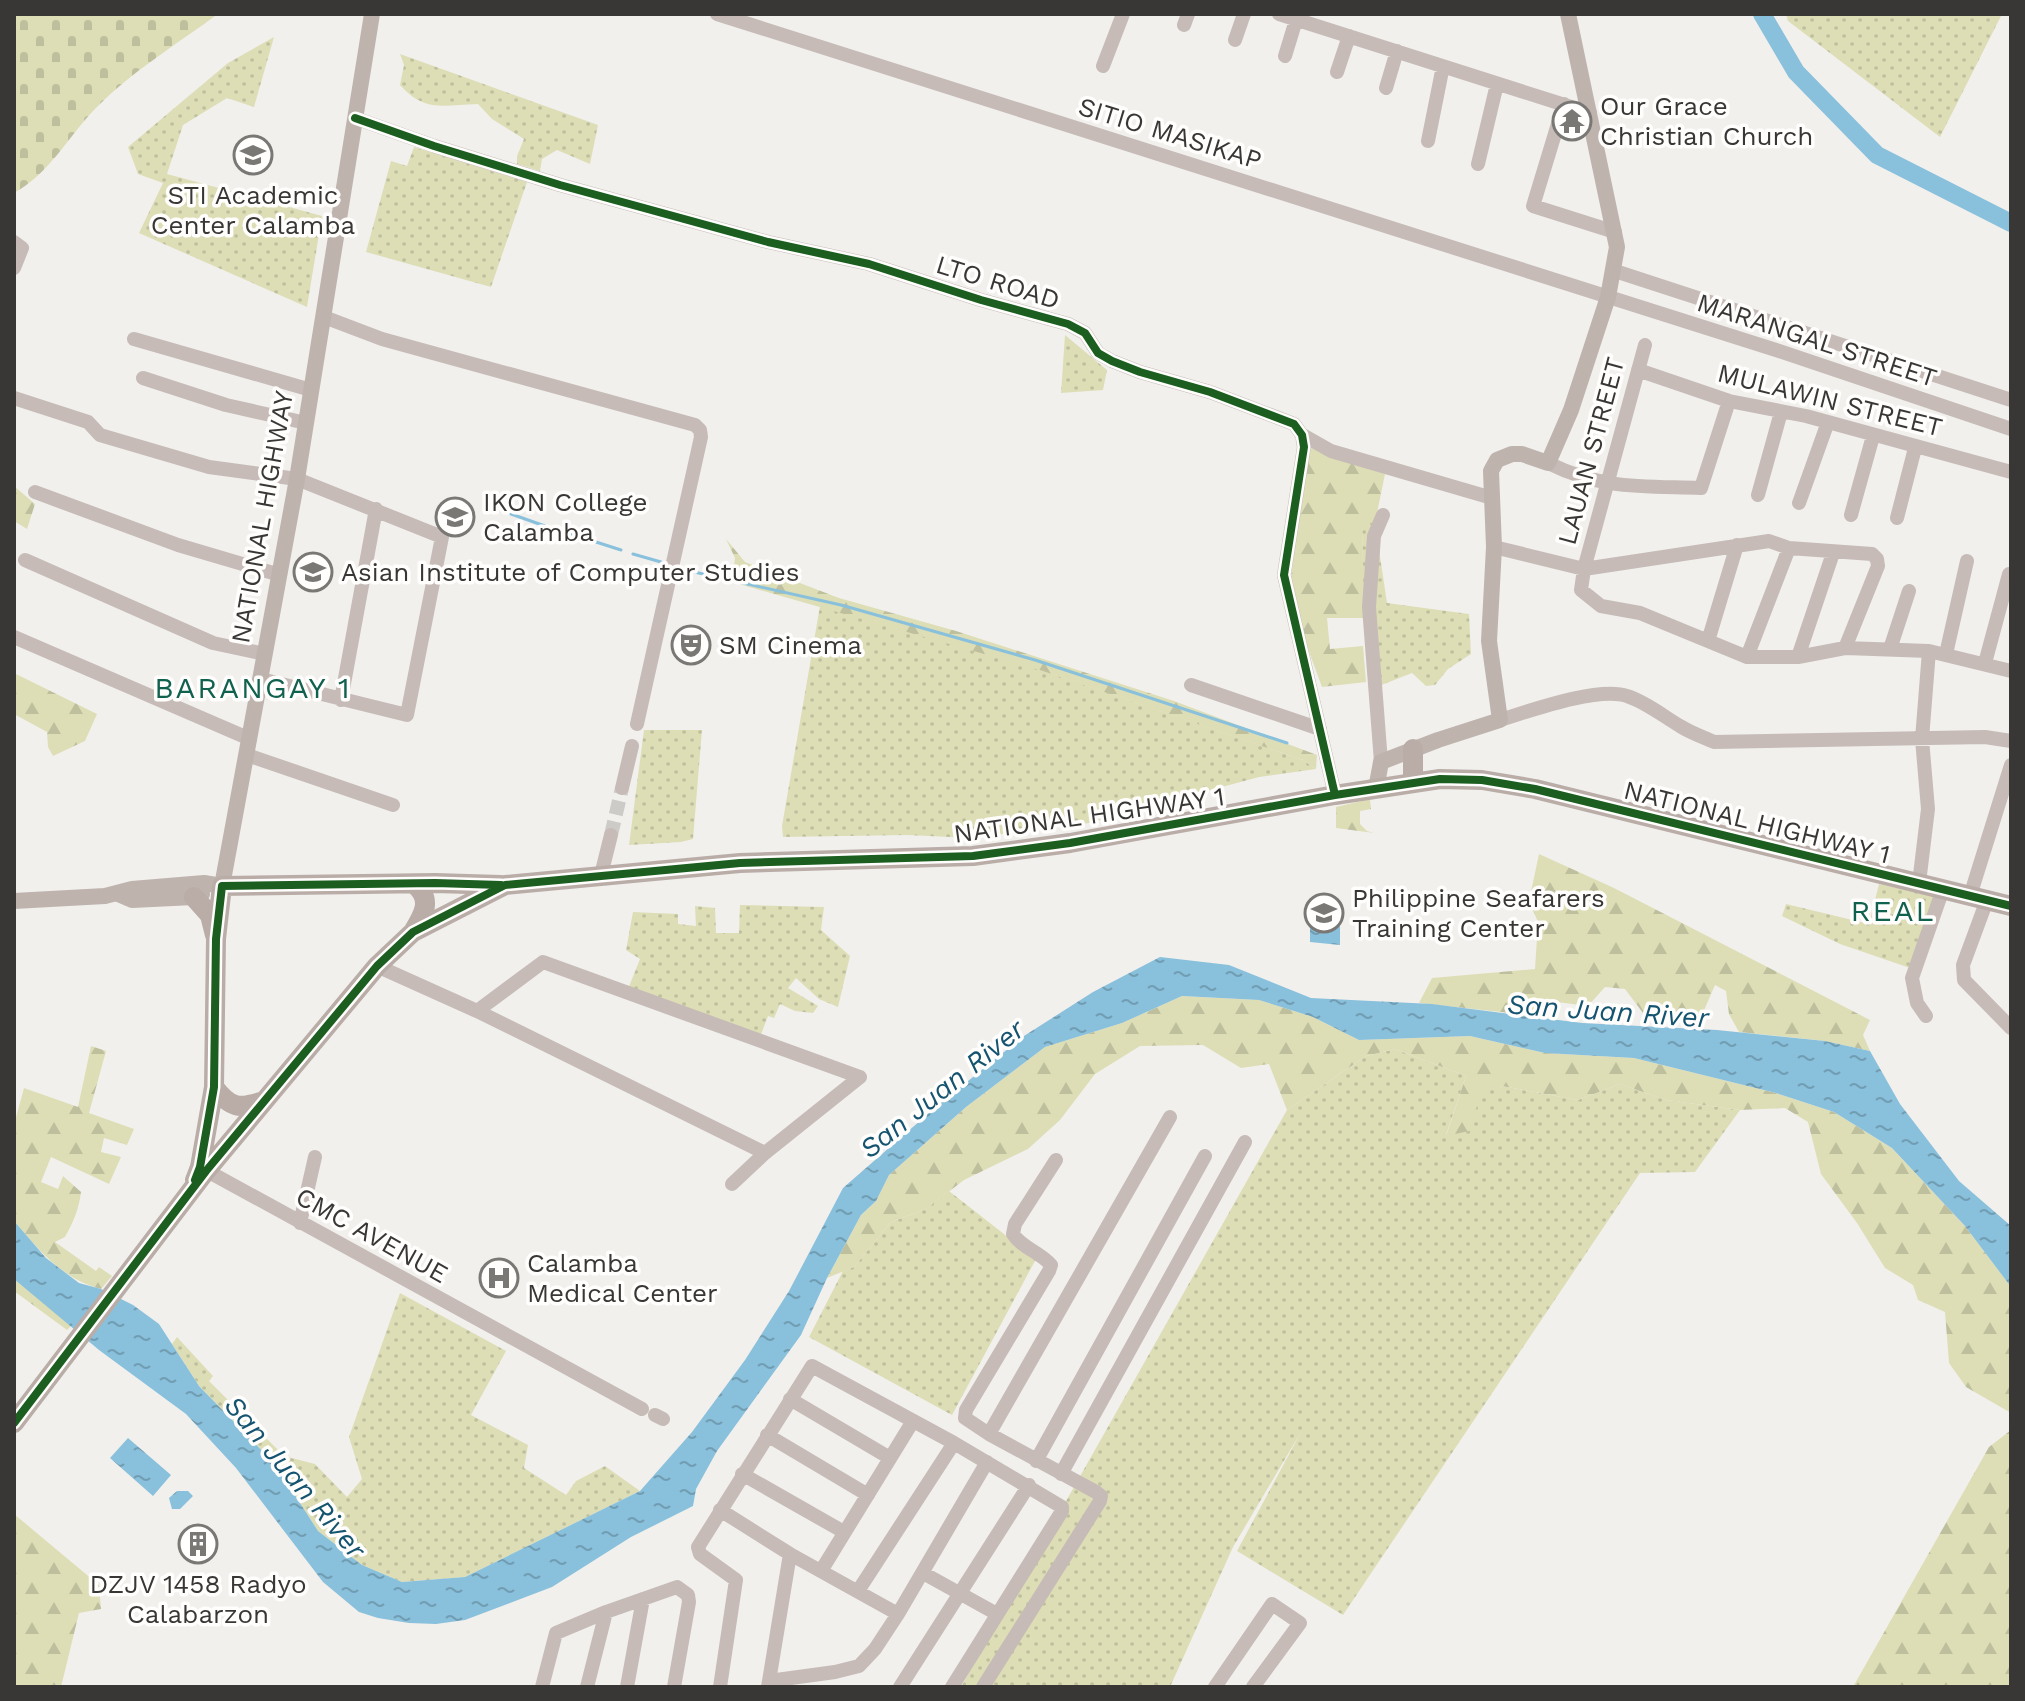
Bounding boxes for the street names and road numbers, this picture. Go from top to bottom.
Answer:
street label: SITIO MASIKAP [1075,91,1265,175]
street label: LTO ROAD [933,249,1063,315]
street label: MARANGAL STREET [1693,287,1941,393]
street label: LAUAN STREET [1552,354,1630,548]
street label: MULAWIN STREET [1714,358,1946,442]
street label: NATIONAL HIGHWAY [225,388,299,646]
street label: NATIONAL HIGHWAY 1 [1621,774,1893,870]
street label: NATIONAL HIGHWAY 1 [952,781,1226,849]
street label: CMC AVENUE [291,1181,453,1289]

